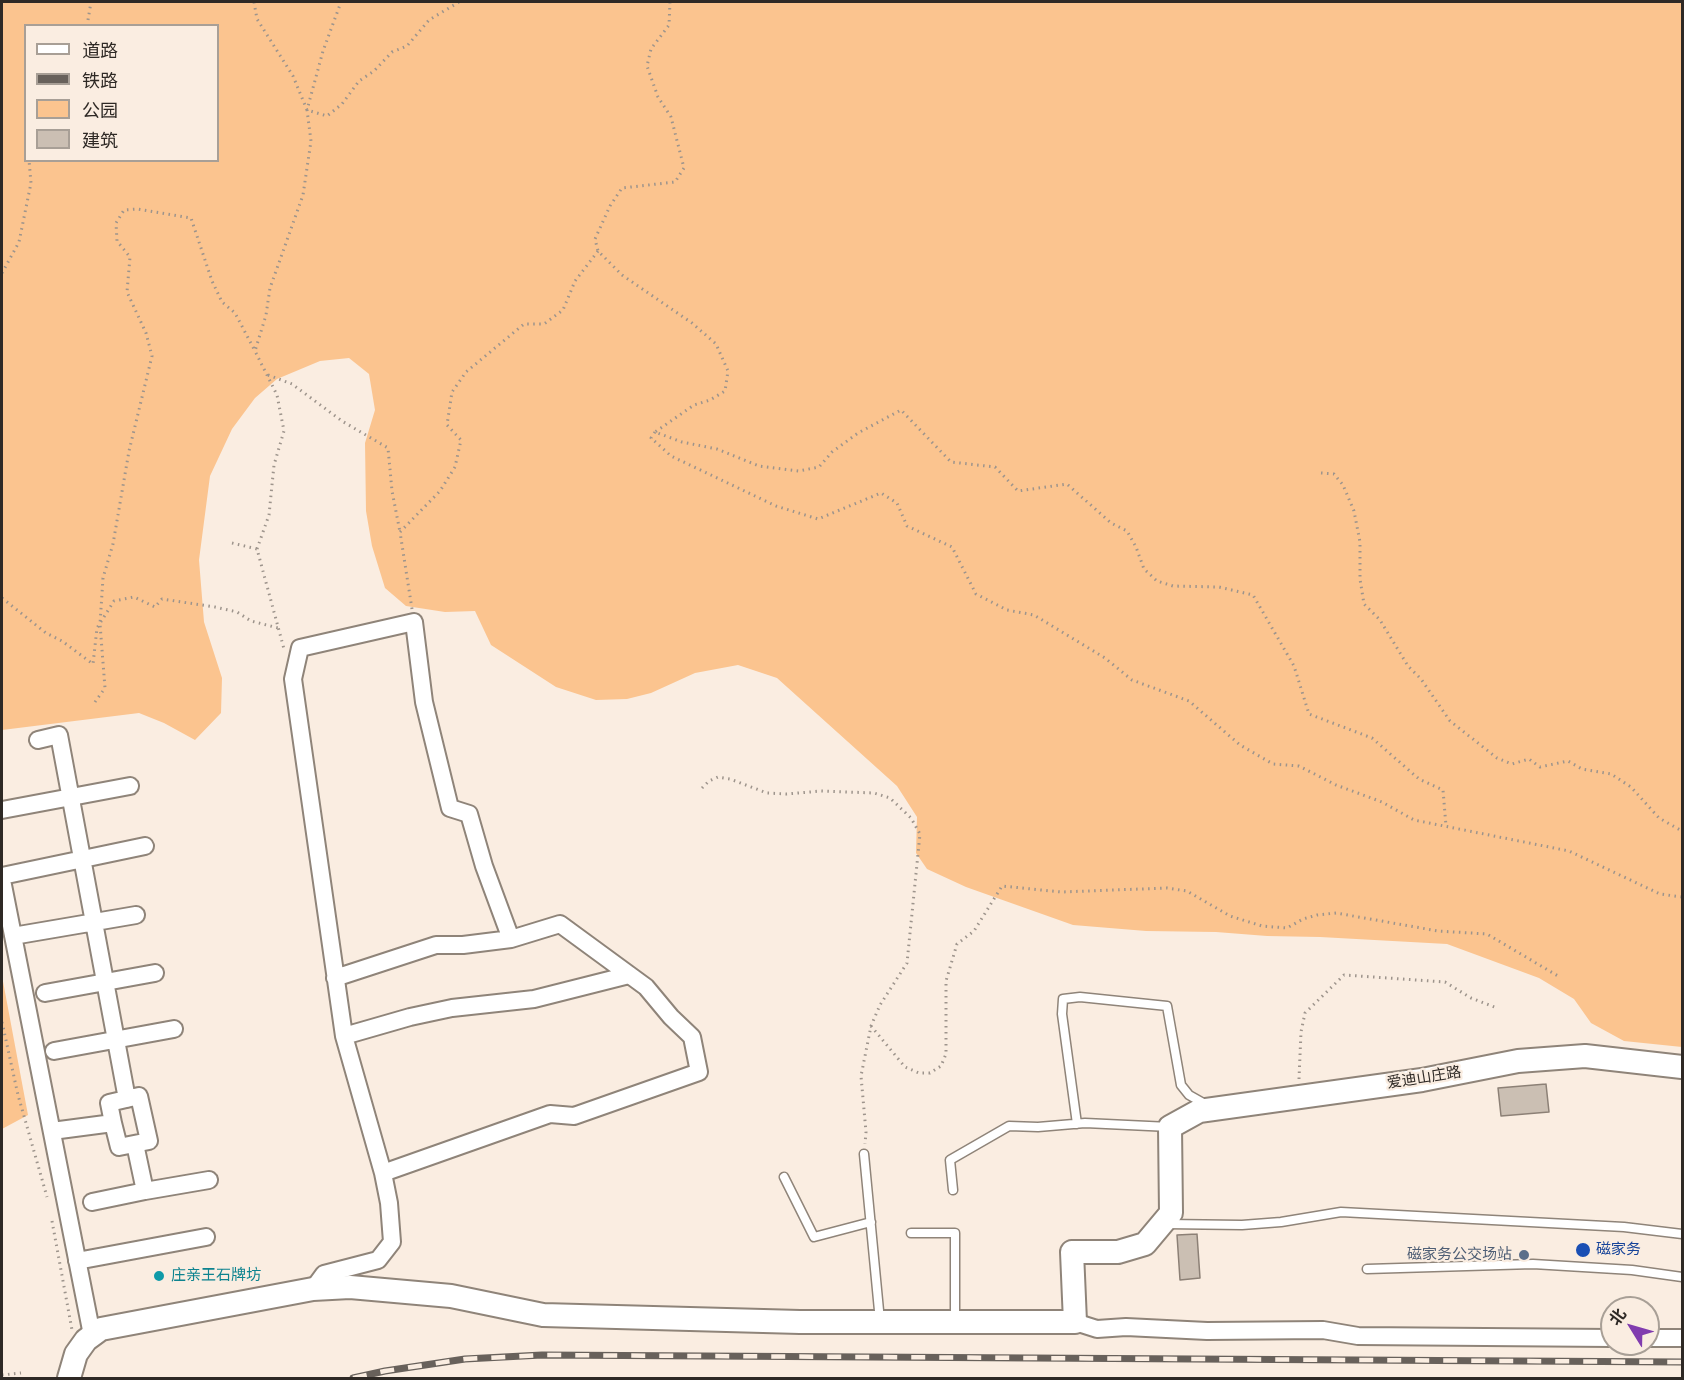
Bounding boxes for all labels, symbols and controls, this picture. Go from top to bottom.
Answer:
legend [24,24,219,162]
text: 道路 [82,38,118,62]
text: 铁路 [82,68,118,92]
text: 公园 [82,98,118,122]
text: 建筑 [82,128,118,152]
street label: 爱迪山庄路 [1386,1063,1462,1093]
marker: 磁家务 [1574,1241,1592,1259]
place label: 磁家务 [1596,1241,1641,1259]
place label: 磁家务公交场站 [1407,1246,1512,1264]
marker: 磁家务公交场站 [1517,1248,1531,1262]
place label: 庄亲王石牌坊 [171,1267,261,1285]
marker: 庄亲王石牌坊 [152,1269,166,1283]
north arrow [1600,1296,1660,1356]
text: 北 [1604,1303,1631,1329]

